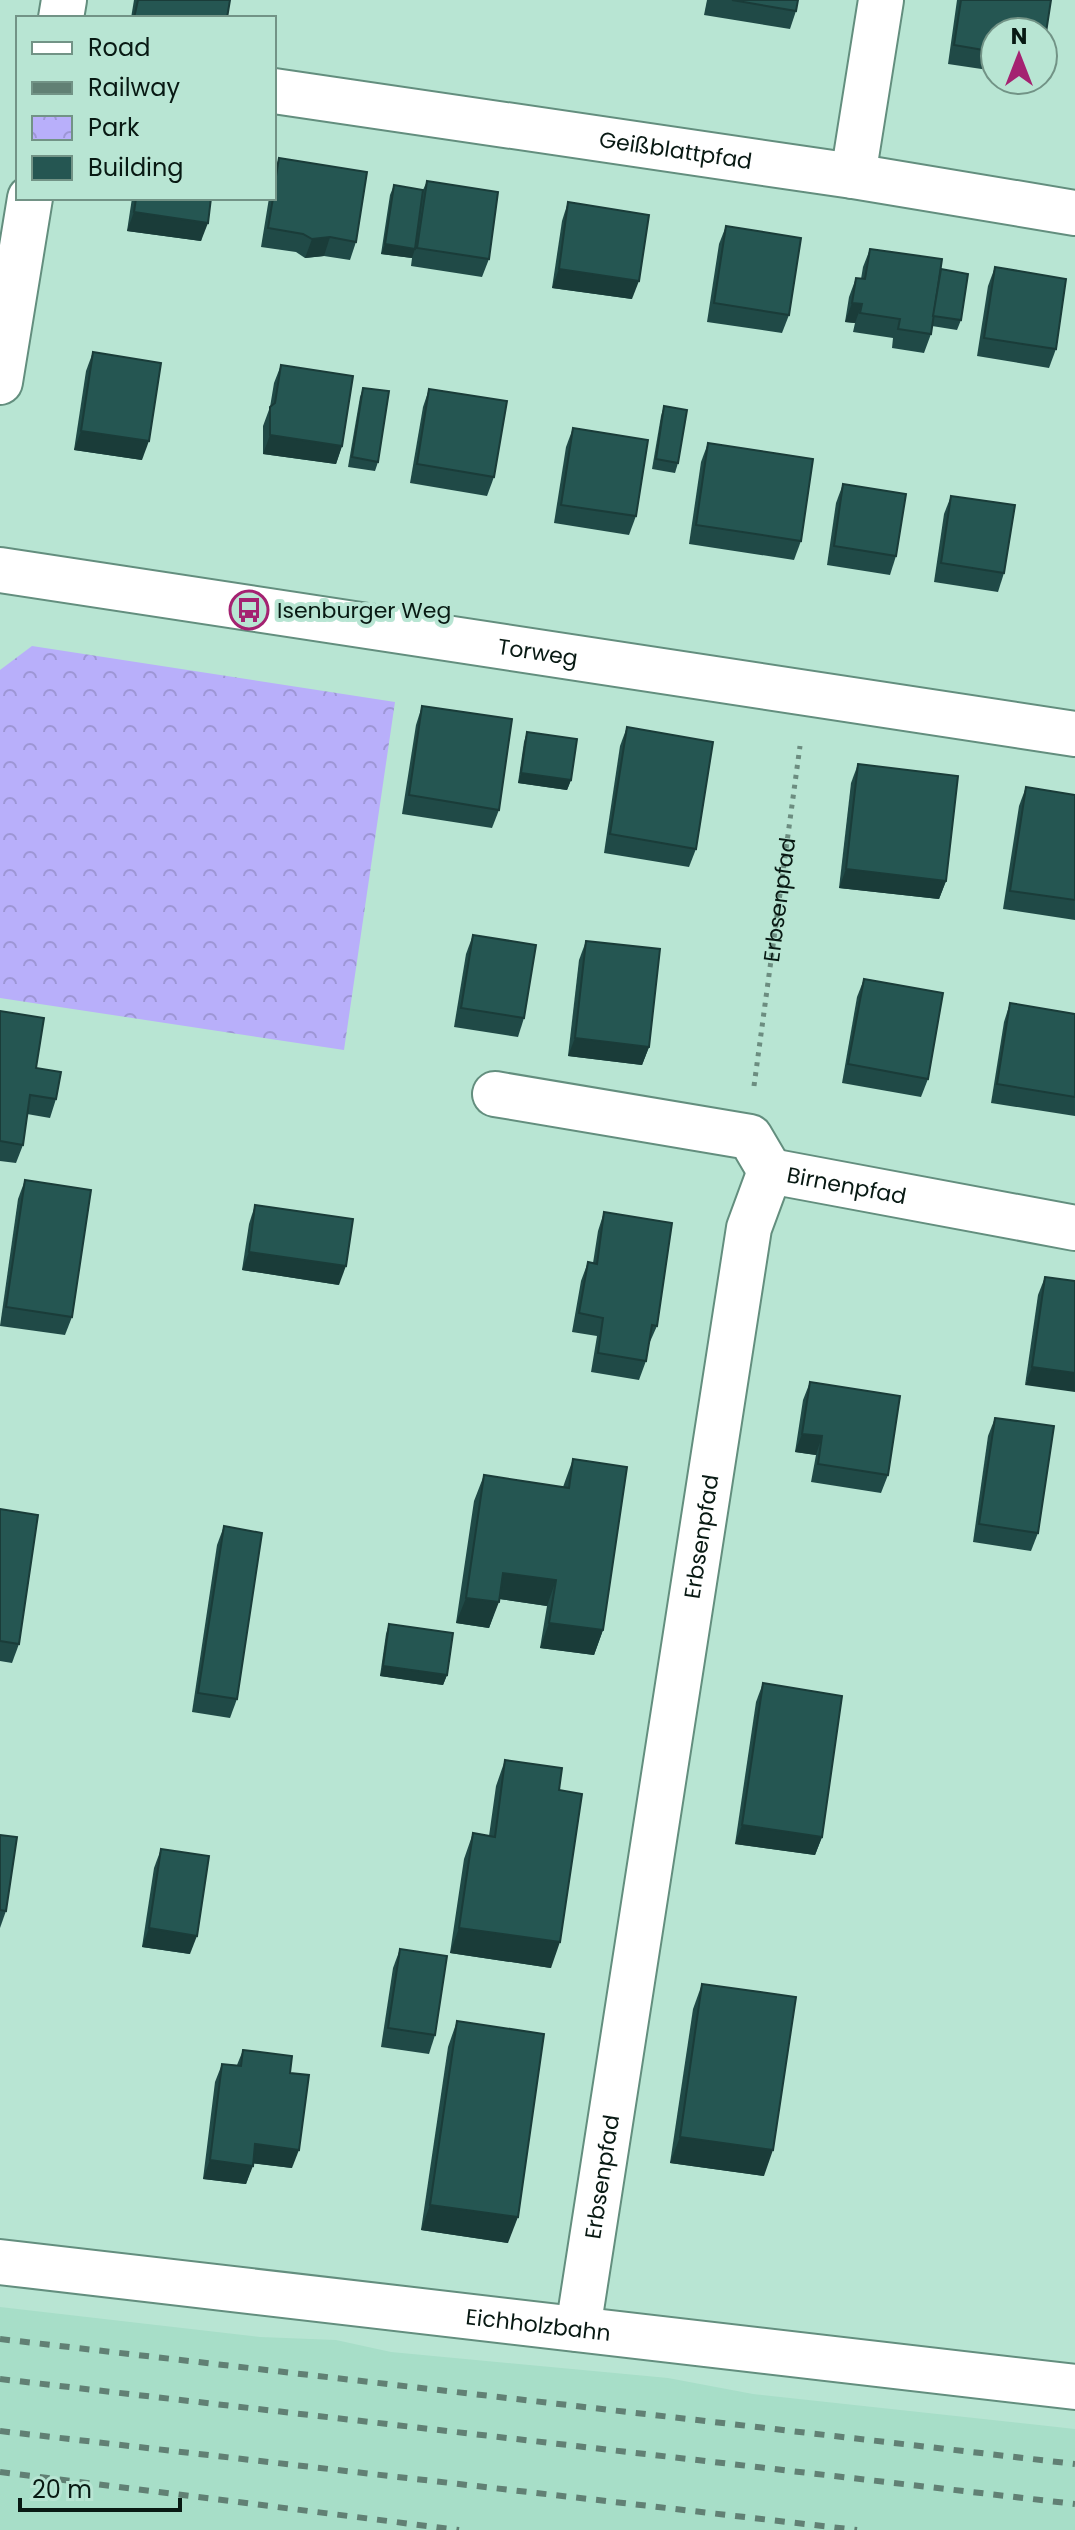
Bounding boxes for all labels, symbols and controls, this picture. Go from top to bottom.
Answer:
legend [16,16,276,200]
north arrow [979,16,1059,96]
text: N [1011,21,1027,52]
text: Road [88,31,150,64]
text: Railway [88,71,181,104]
text: Park [88,111,140,144]
street label: Geißblattpfad [597,123,754,177]
text: Building [88,151,184,184]
bus stop icon: Isenburger Weg [228,589,270,631]
place label: Isenburger Weg [277,595,451,626]
street label: Torweg [496,631,580,673]
street label: Erbsenpfad [755,835,803,964]
street label: Birnenpfad [784,1159,909,1212]
street label: Erbsenpfad [676,1472,726,1601]
street label: Erbsenpfad [577,2112,627,2241]
street label: Eichholzbahn [464,2301,613,2348]
scale bar [20,2462,180,2512]
text: 20 m [32,2473,92,2506]

